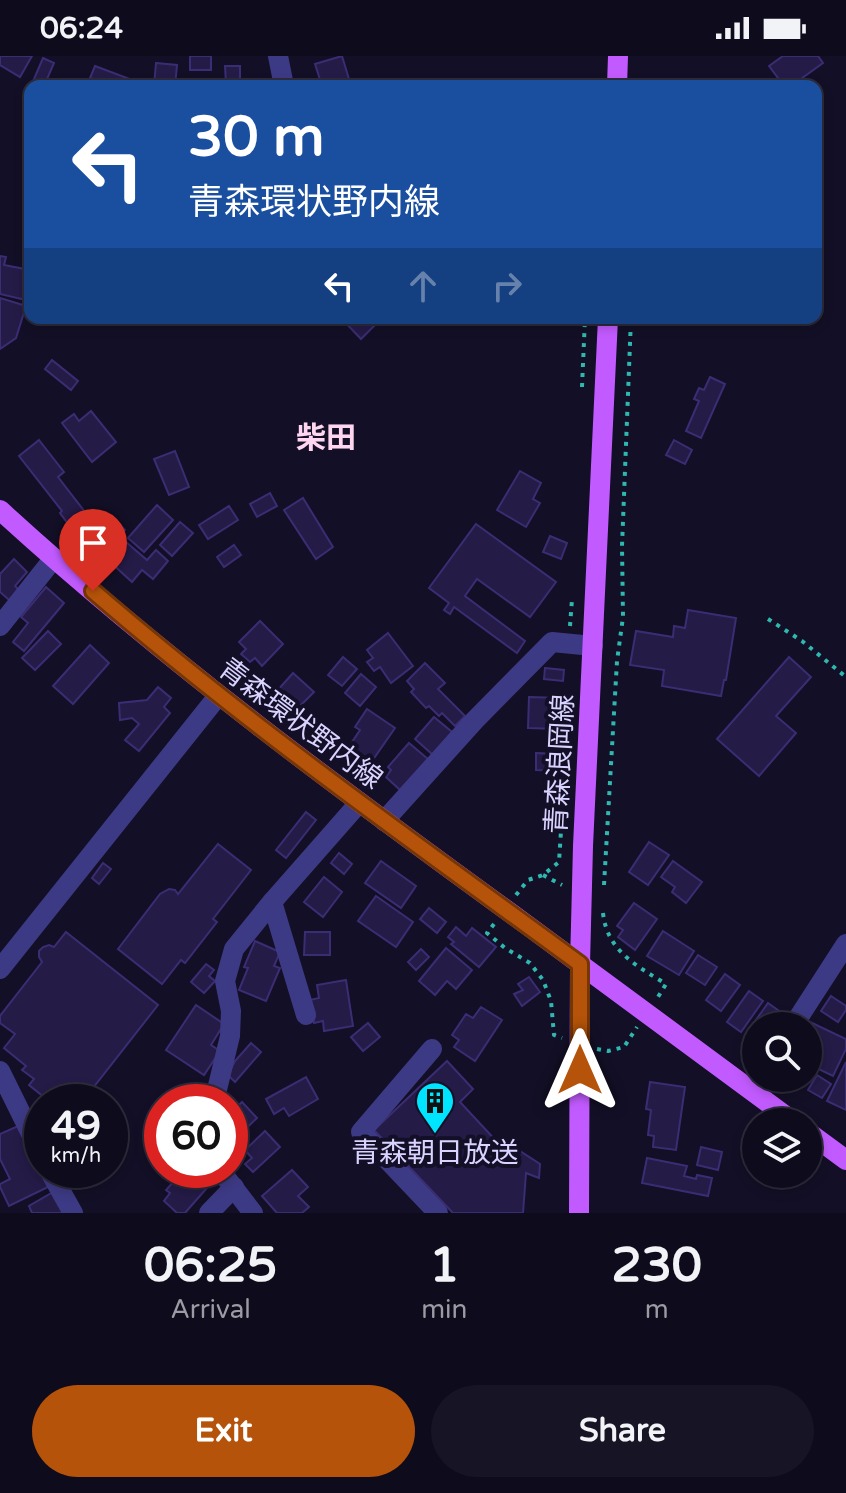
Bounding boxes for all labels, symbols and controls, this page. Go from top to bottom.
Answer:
text: 06:24 [40,10,123,47]
text: 30 m [188,104,324,171]
icon: left [56,112,160,216]
text: 青森環状野内線 [188,181,440,224]
icon: left [317,264,361,308]
icon: ahead [401,264,445,308]
icon: right [485,264,529,308]
district label: 柴田 [296,420,356,457]
pin [59,509,127,591]
icon: arrive [71,521,115,565]
street label: 青森環状野内線 [212,651,389,796]
street label: 青森浪岡線 [539,693,581,835]
map controls [742,1012,822,1188]
button: search [742,1012,822,1092]
position arrow [538,1028,622,1112]
building icon: 青森朝日放送 [414,1080,456,1135]
speed limit sign: 60 [144,1084,248,1188]
text: 49 [51,1102,101,1150]
button: layers [742,1108,822,1188]
place label: 青森朝日放送 [351,1136,519,1170]
text: km/h [51,1144,101,1168]
text: 06:25 [144,1237,277,1295]
text: 1 [429,1237,459,1295]
text: 230 [611,1237,702,1295]
text: Arrival [170,1294,251,1325]
text: min [421,1294,467,1325]
text: m [645,1294,669,1325]
button: Exit [32,1385,415,1477]
button: Share [431,1385,814,1477]

